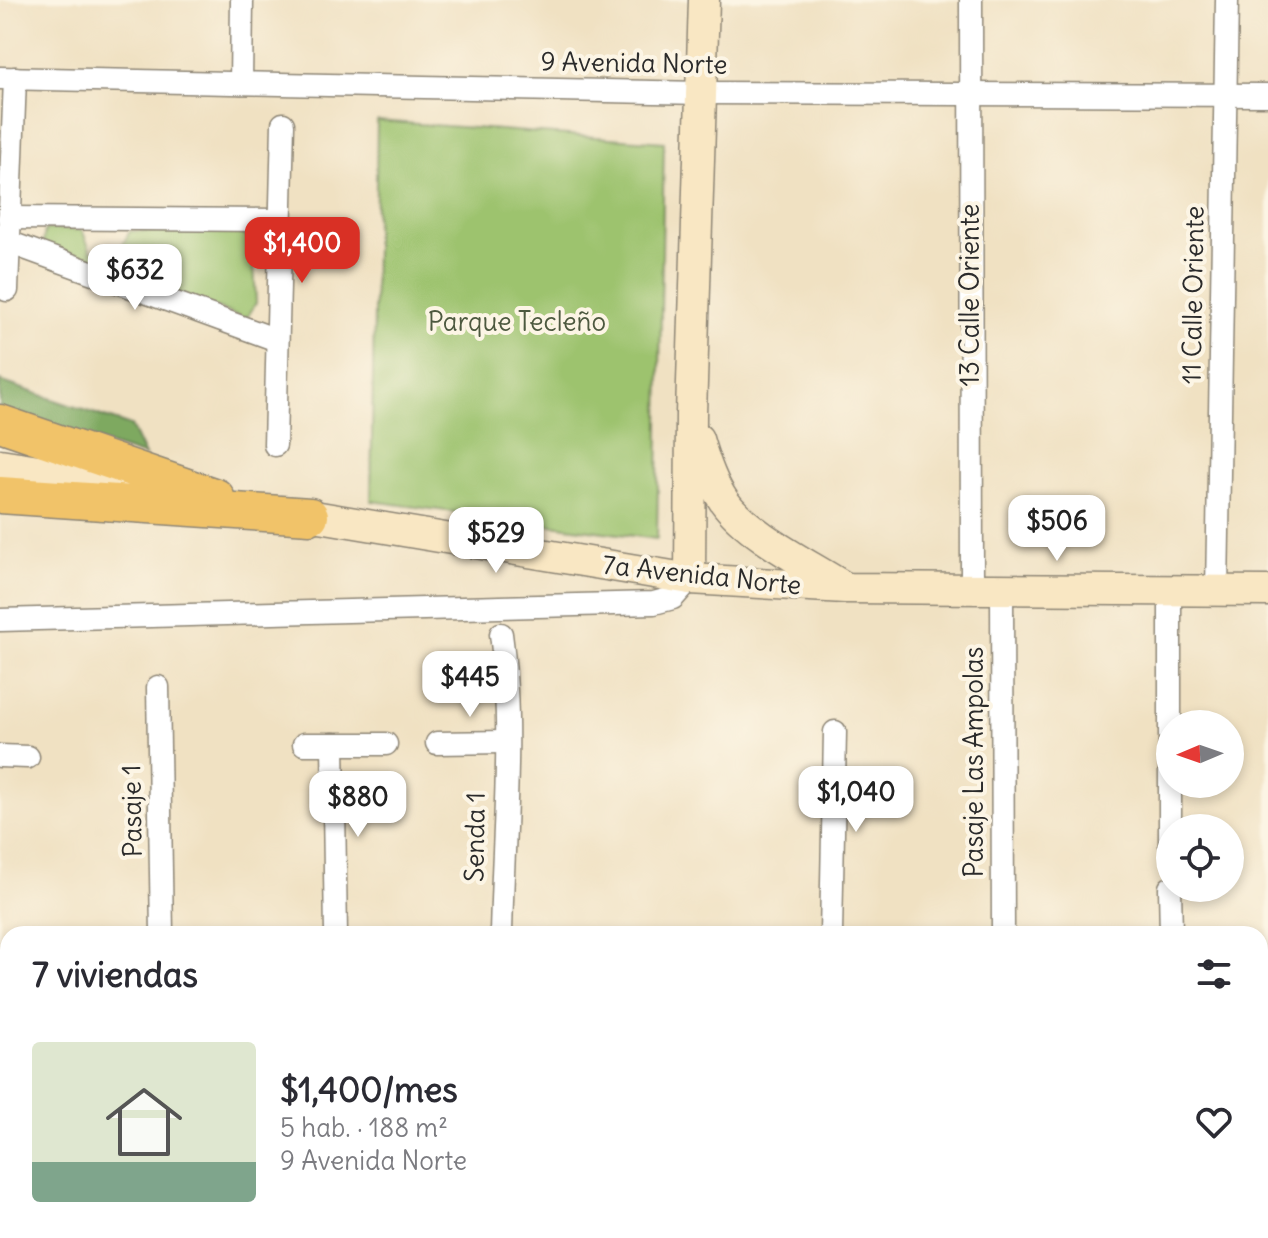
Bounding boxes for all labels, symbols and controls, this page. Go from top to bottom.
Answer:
street label: 9 Avenida Norte [540,44,728,81]
street label: 13 Calle Oriente [953,204,986,386]
street label: 11 Calle Oriente [1174,206,1211,384]
pin: $1,400 [237,217,367,285]
text: $1,400 [263,226,341,259]
pin: $632 [88,244,182,312]
text: $632 [106,253,164,286]
park label: Parque Tecleño [428,305,606,338]
pin: $506 [1010,495,1104,563]
text: $506 [1026,504,1088,537]
pin: $529 [449,507,543,575]
text: $529 [467,516,525,549]
street label: 7a Avenida Norte [601,548,803,601]
street label: Pasaje Las Ampolas [957,647,990,877]
pin: $445 [423,651,517,719]
text: $445 [440,660,500,693]
north arrow [1156,710,1244,798]
map controls [1156,710,1244,902]
street label: Pasaje 1 [114,764,149,858]
pin: $1,040 [791,766,921,834]
pin: $880 [311,771,405,839]
text: $1,040 [817,775,896,808]
text: $880 [327,780,389,813]
street label: Senda 1 [457,792,492,882]
button: locate [1156,814,1244,902]
icon: filters [1192,952,1236,996]
text: 7 viviendas [32,953,198,996]
text: $1,400/mes [280,1068,458,1111]
icon: home [96,1074,192,1170]
icon: heart [1192,1100,1236,1144]
text: 5 hab. · 188 m² [280,1111,448,1144]
text: 9 Avenida Norte [280,1144,467,1177]

